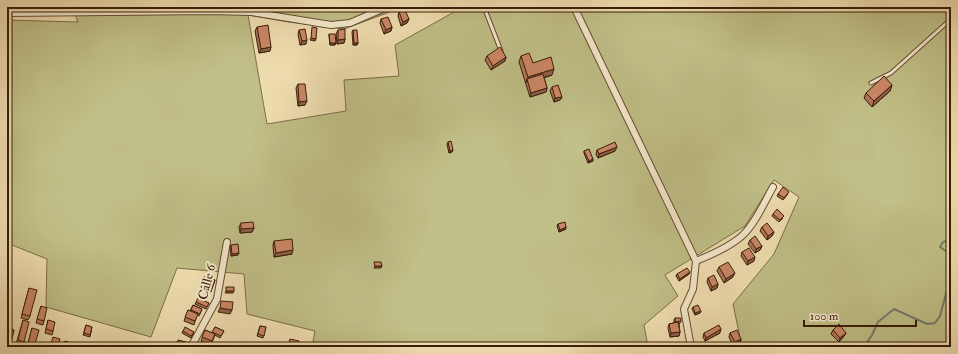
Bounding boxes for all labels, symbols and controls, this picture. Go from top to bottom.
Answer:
street label: Calle 6 [195,261,219,301]
scale bar [804,302,916,328]
text: 100 m [810,309,839,324]

